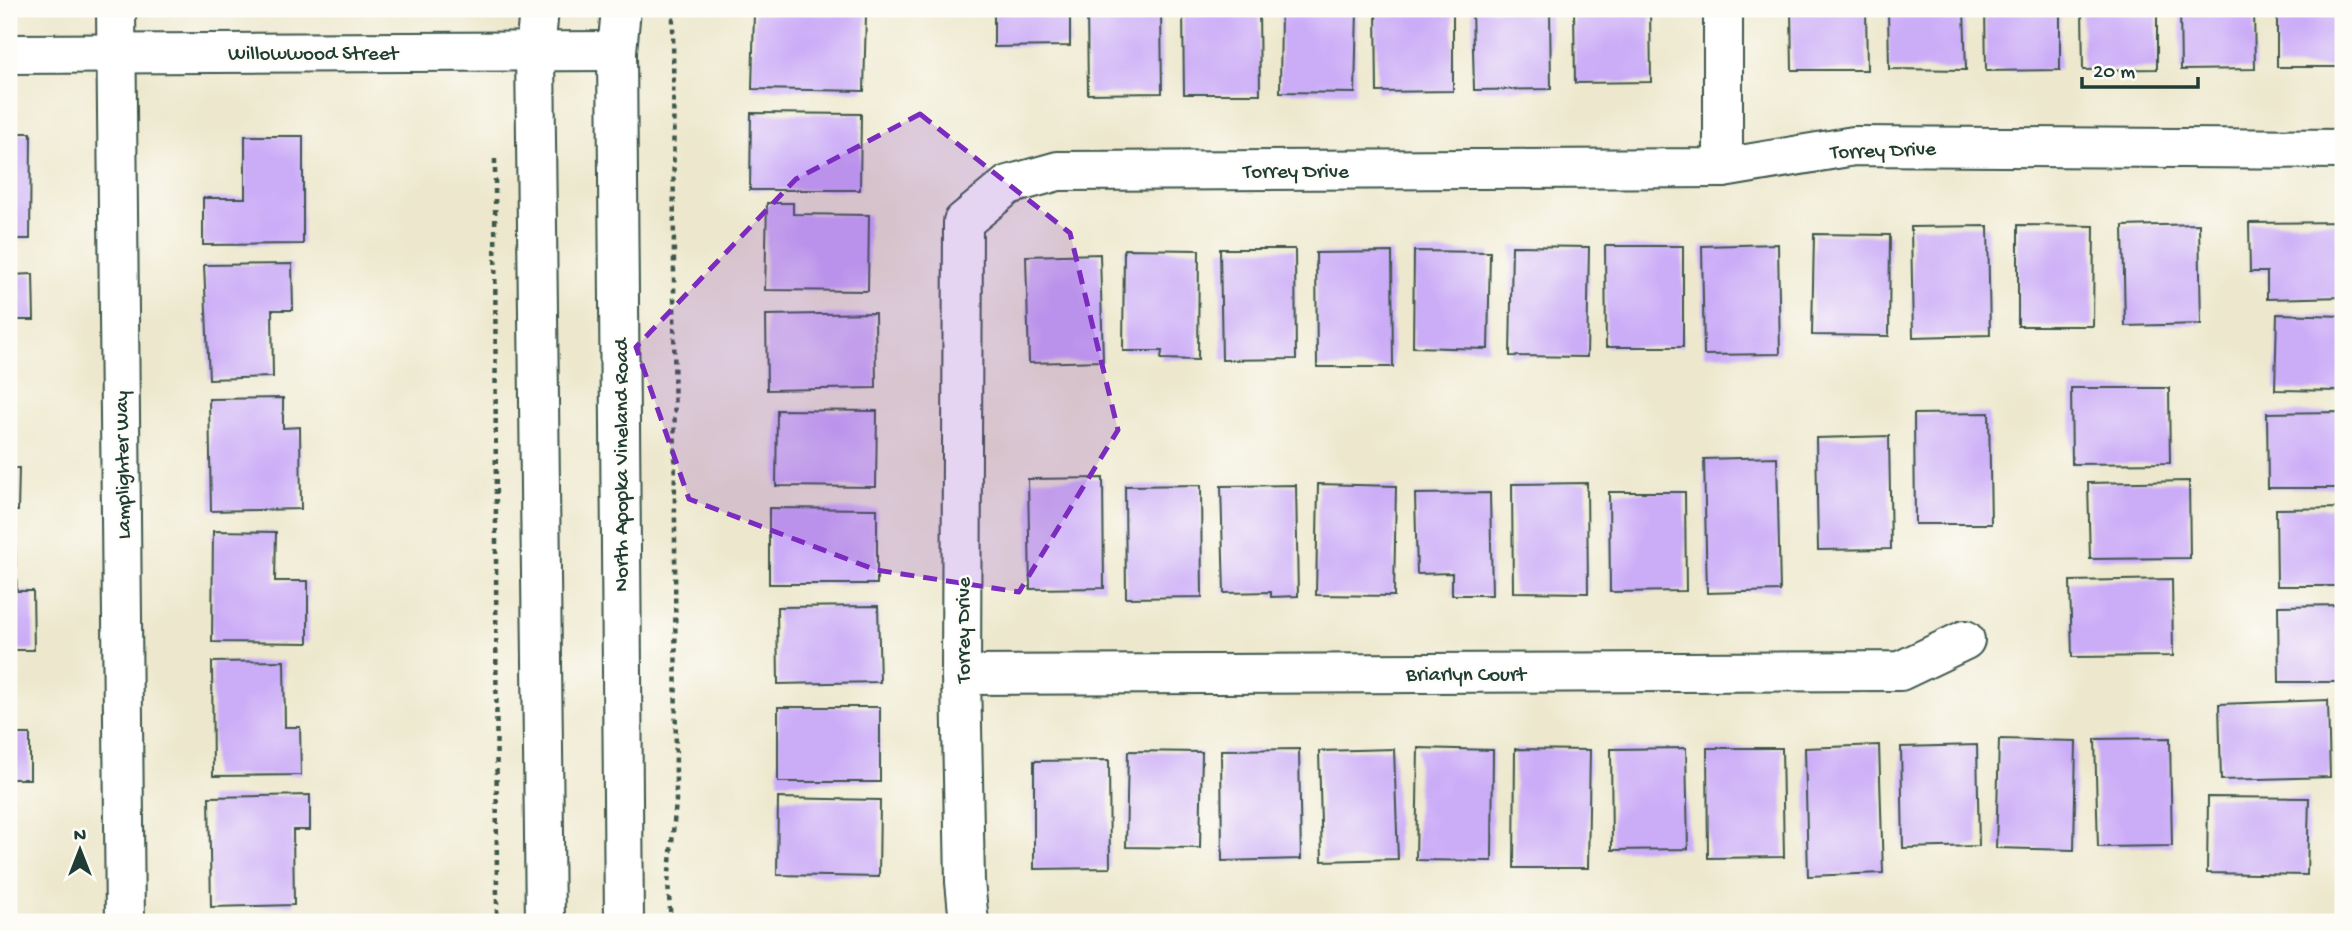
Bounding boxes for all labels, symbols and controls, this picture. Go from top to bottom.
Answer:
street label: Willowwood Street [228,43,401,68]
scale bar [2082,46,2198,90]
text: 20 m [2093,61,2135,86]
street label: Torrey Drive [1829,138,1938,167]
street label: Torrey Drive [1242,161,1350,186]
street label: North Apopka Vineland Road [611,337,636,592]
street label: Lamplighter Way [111,390,138,539]
street label: Torrey Drive [953,576,978,684]
street label: Briarlyn Court [1405,664,1528,689]
north arrow [46,816,116,886]
text: N [74,825,86,848]

